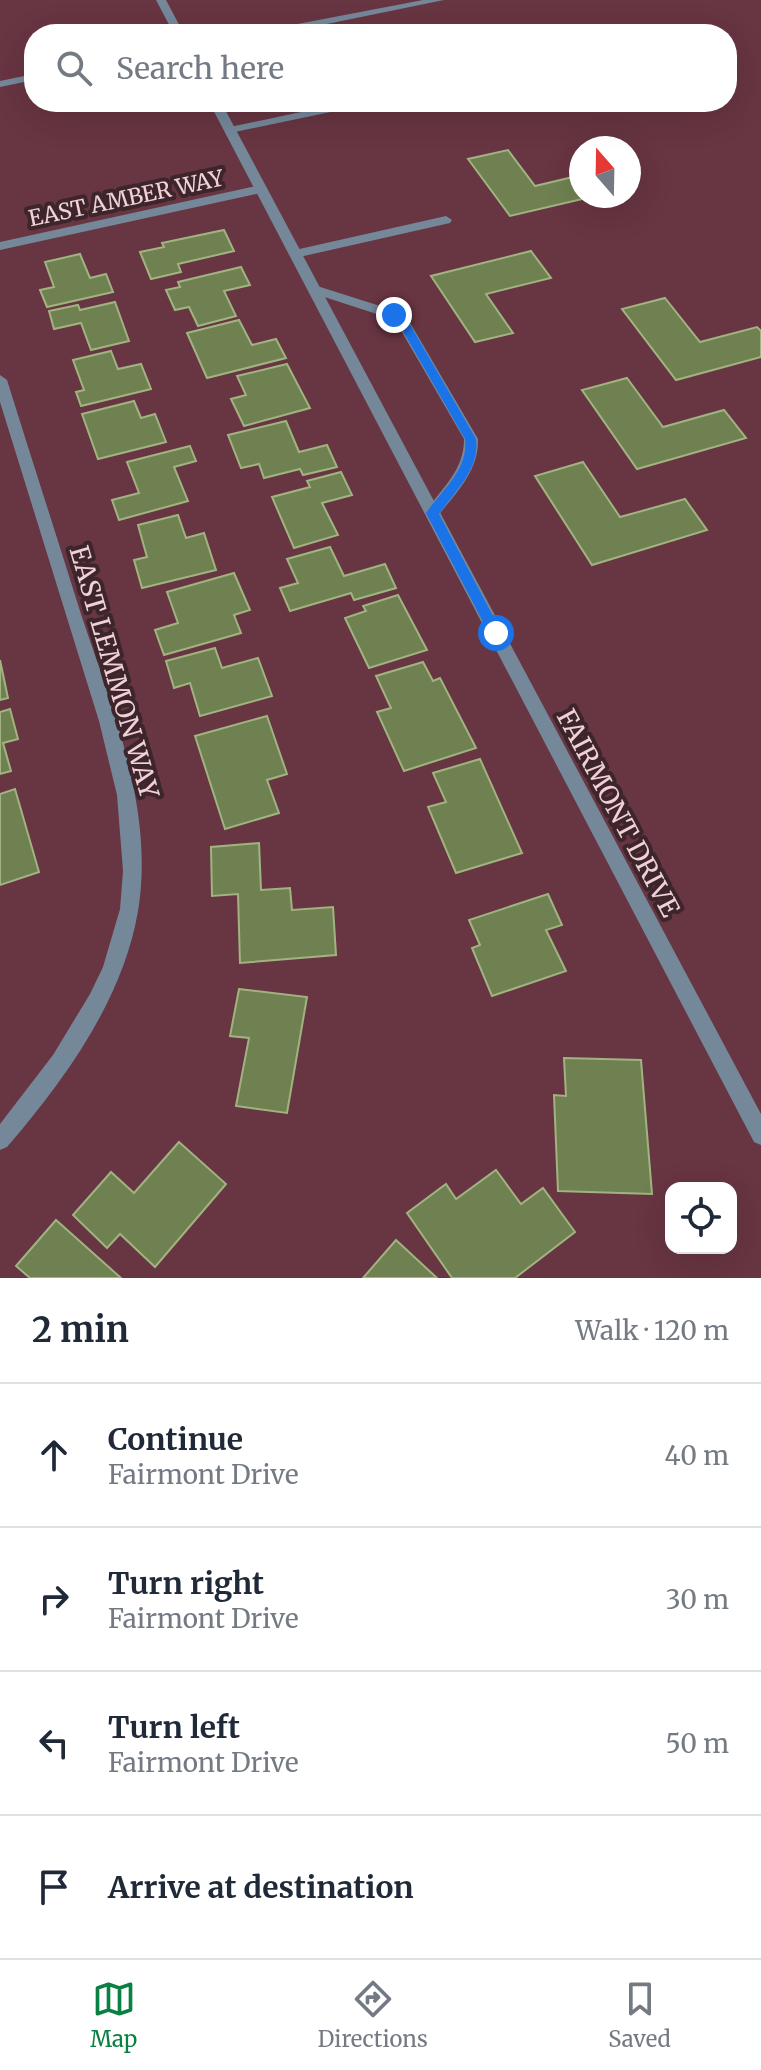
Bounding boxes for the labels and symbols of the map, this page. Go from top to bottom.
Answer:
north arrow [569,136,641,208]
street label: EAST AMBER WAY [26,163,227,232]
route end [376,297,412,333]
street label: EAST LEMMON WAY [63,542,167,803]
route start [478,615,514,651]
street label: FAIRMONT DRIVE [550,703,687,923]

